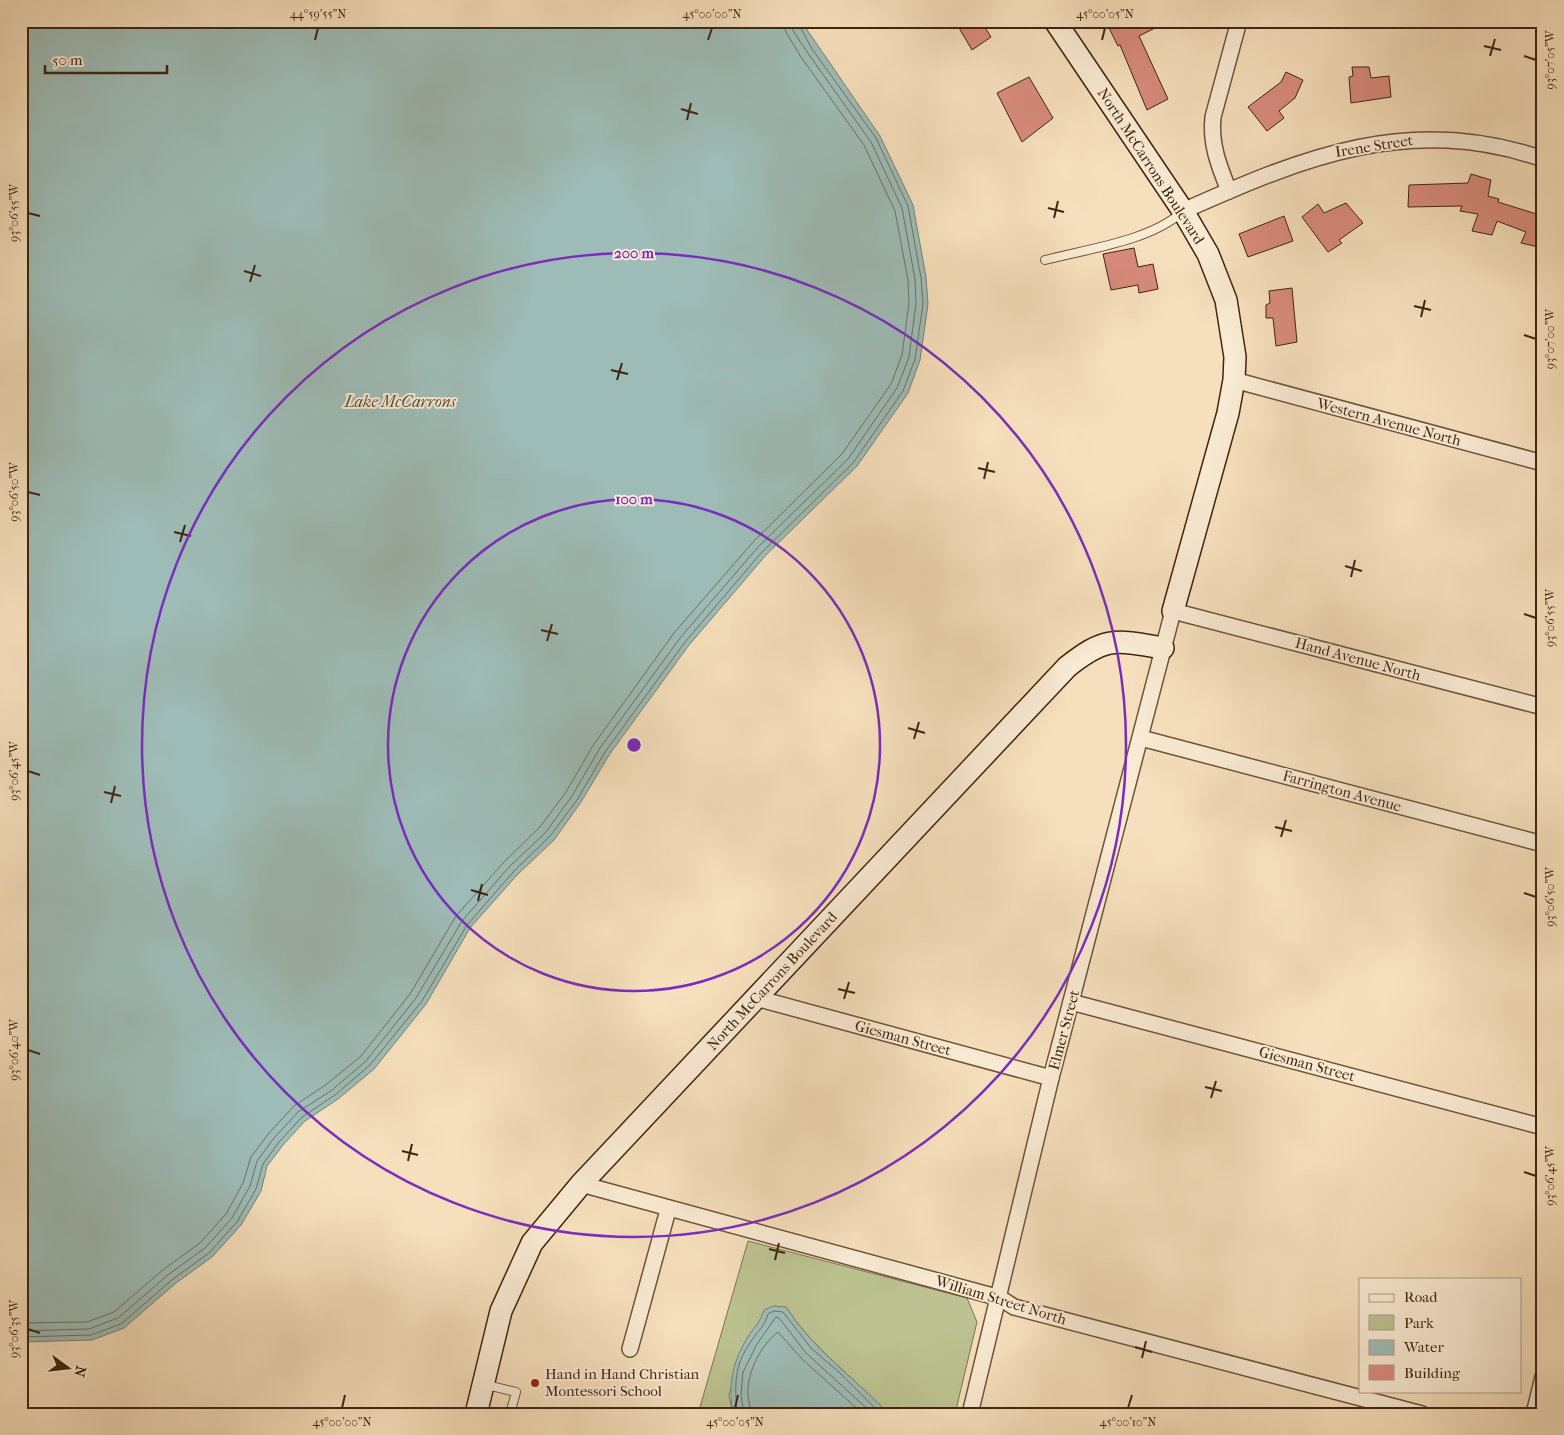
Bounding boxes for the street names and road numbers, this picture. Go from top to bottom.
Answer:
street label: North McCarrons Boulevard [1094,85,1209,248]
street label: Irene Street [1334,131,1415,161]
street label: Western Avenue North [1314,394,1463,450]
street label: Hand Avenue North [1293,634,1423,685]
street label: Farrington Avenue [1281,766,1404,816]
street label: North McCarrons Boulevard [703,907,841,1054]
street label: Elmer Street [1045,987,1084,1072]
street label: Giesman Street [853,1017,954,1060]
street label: Giesman Street [1257,1043,1358,1086]
street label: William Street North [932,1271,1069,1329]

